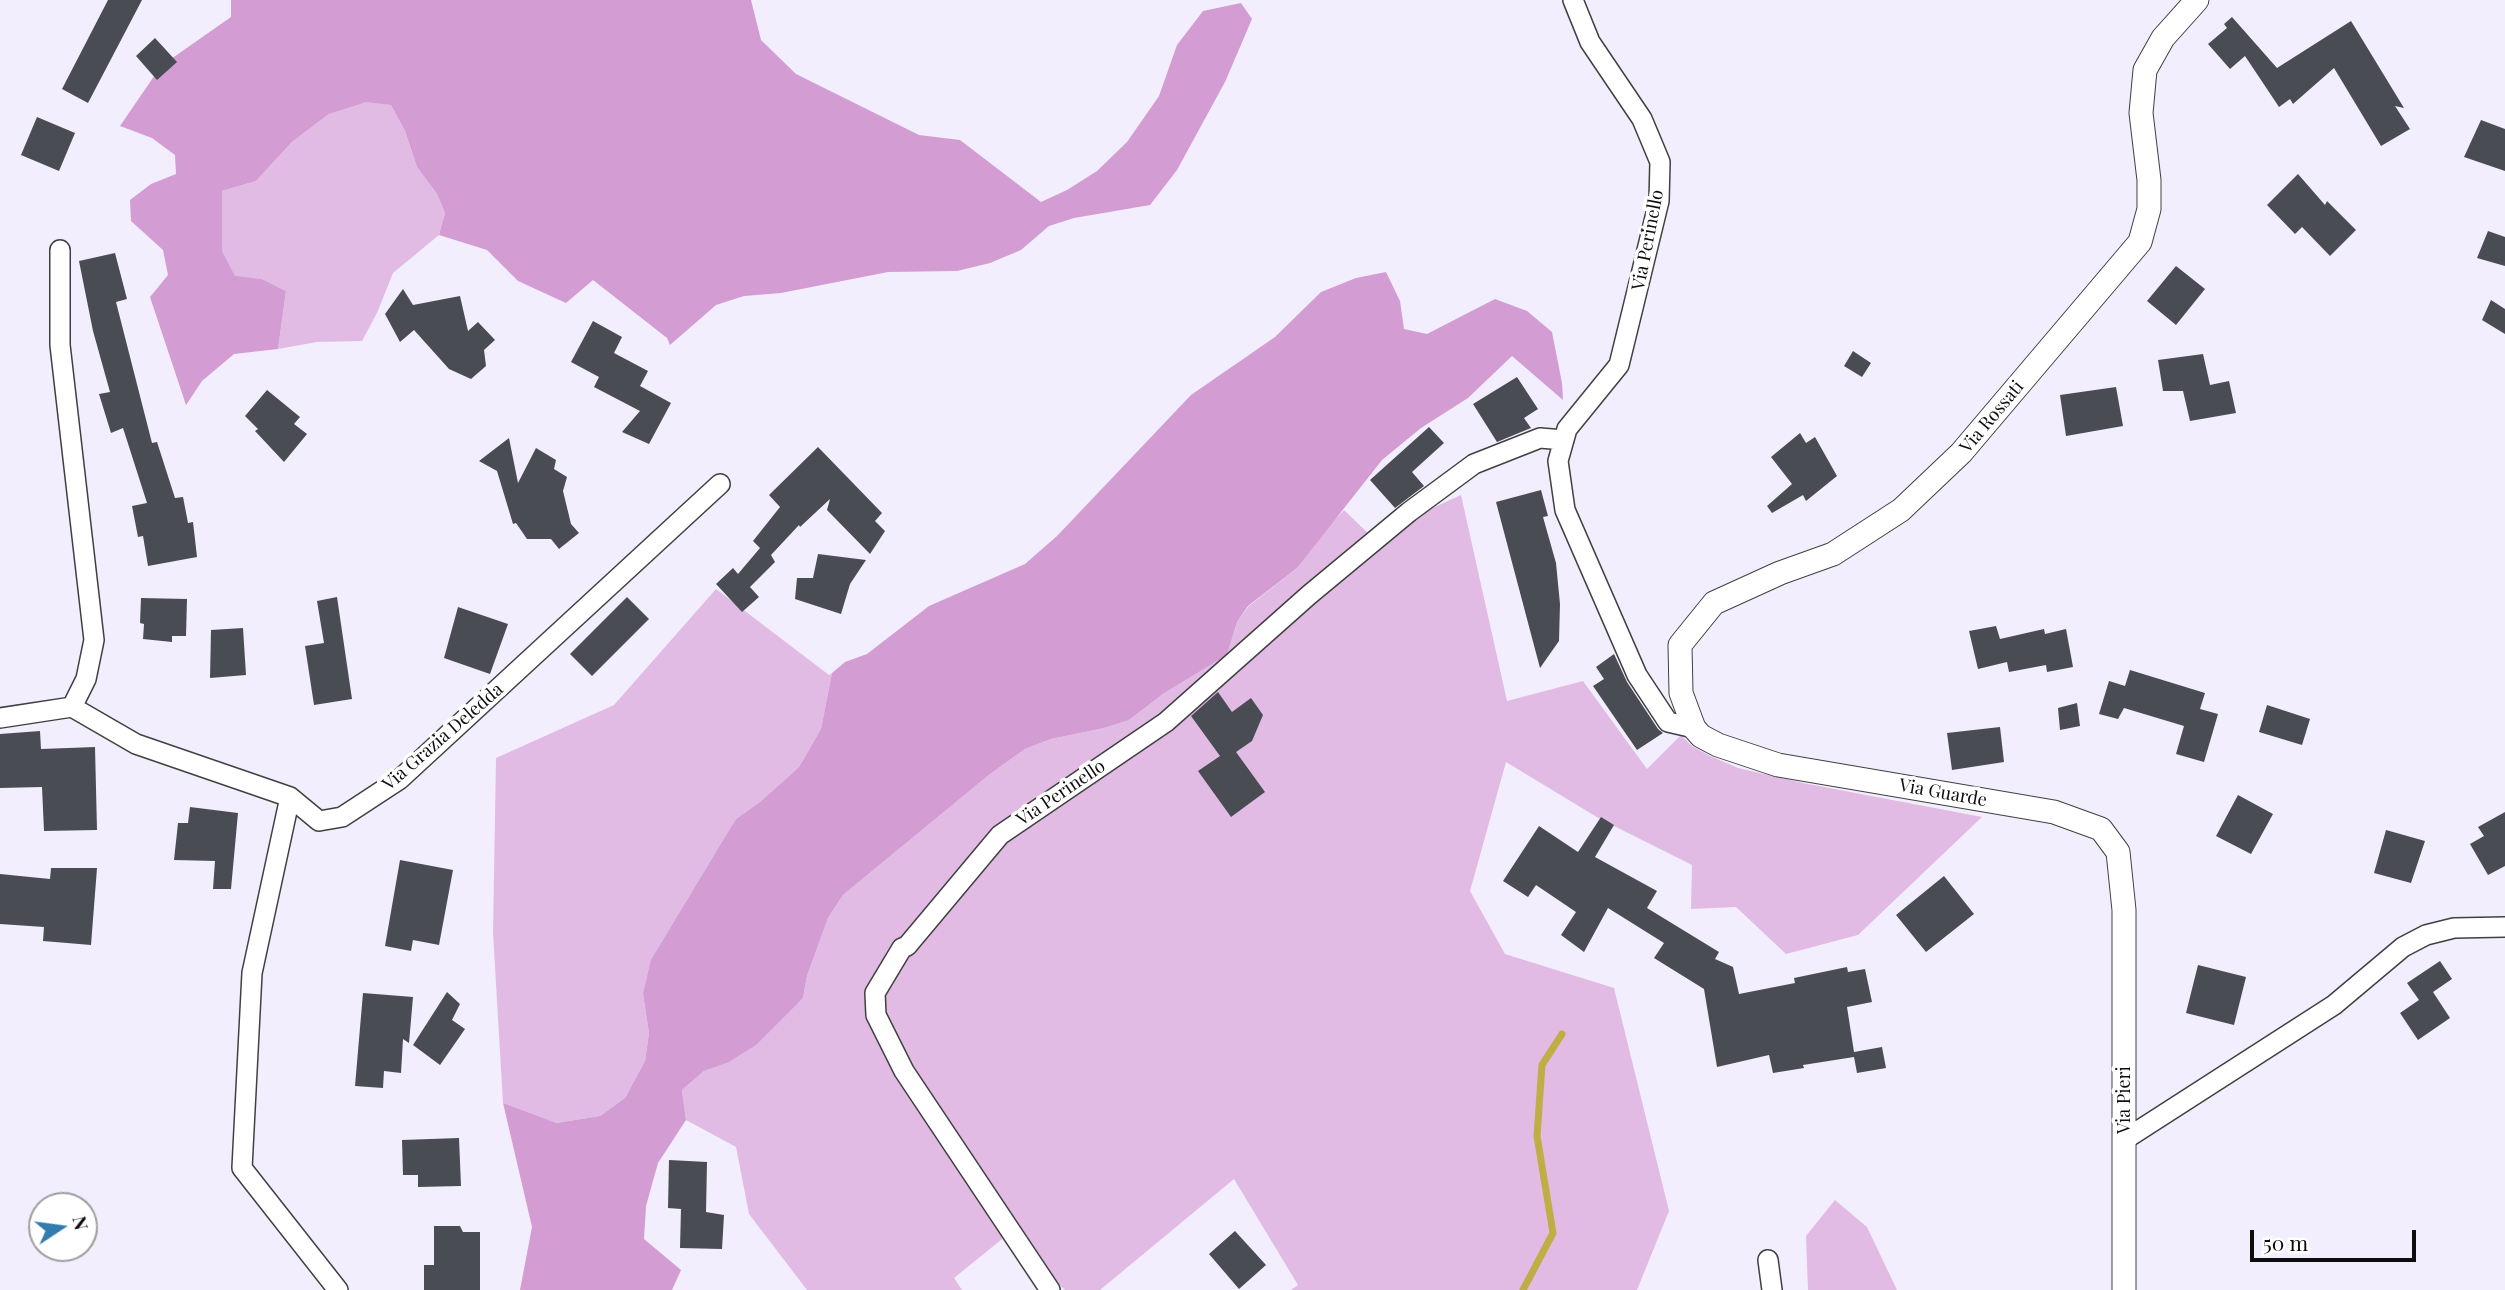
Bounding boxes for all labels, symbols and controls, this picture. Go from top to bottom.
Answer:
street label: Via Perinello [1628,188,1668,292]
street label: Via Rossati [1956,376,2028,458]
street label: Via Grazia Deledda [378,679,508,795]
street label: Via Perinello [1013,755,1109,831]
street label: Via Guarde [1897,775,1989,811]
street label: Via Pieri [2113,1066,2135,1134]
north arrow [28,1192,98,1262]
text: N [67,1213,96,1232]
scale bar [2253,1216,2419,1260]
text: 50 m [2263,1228,2308,1256]

